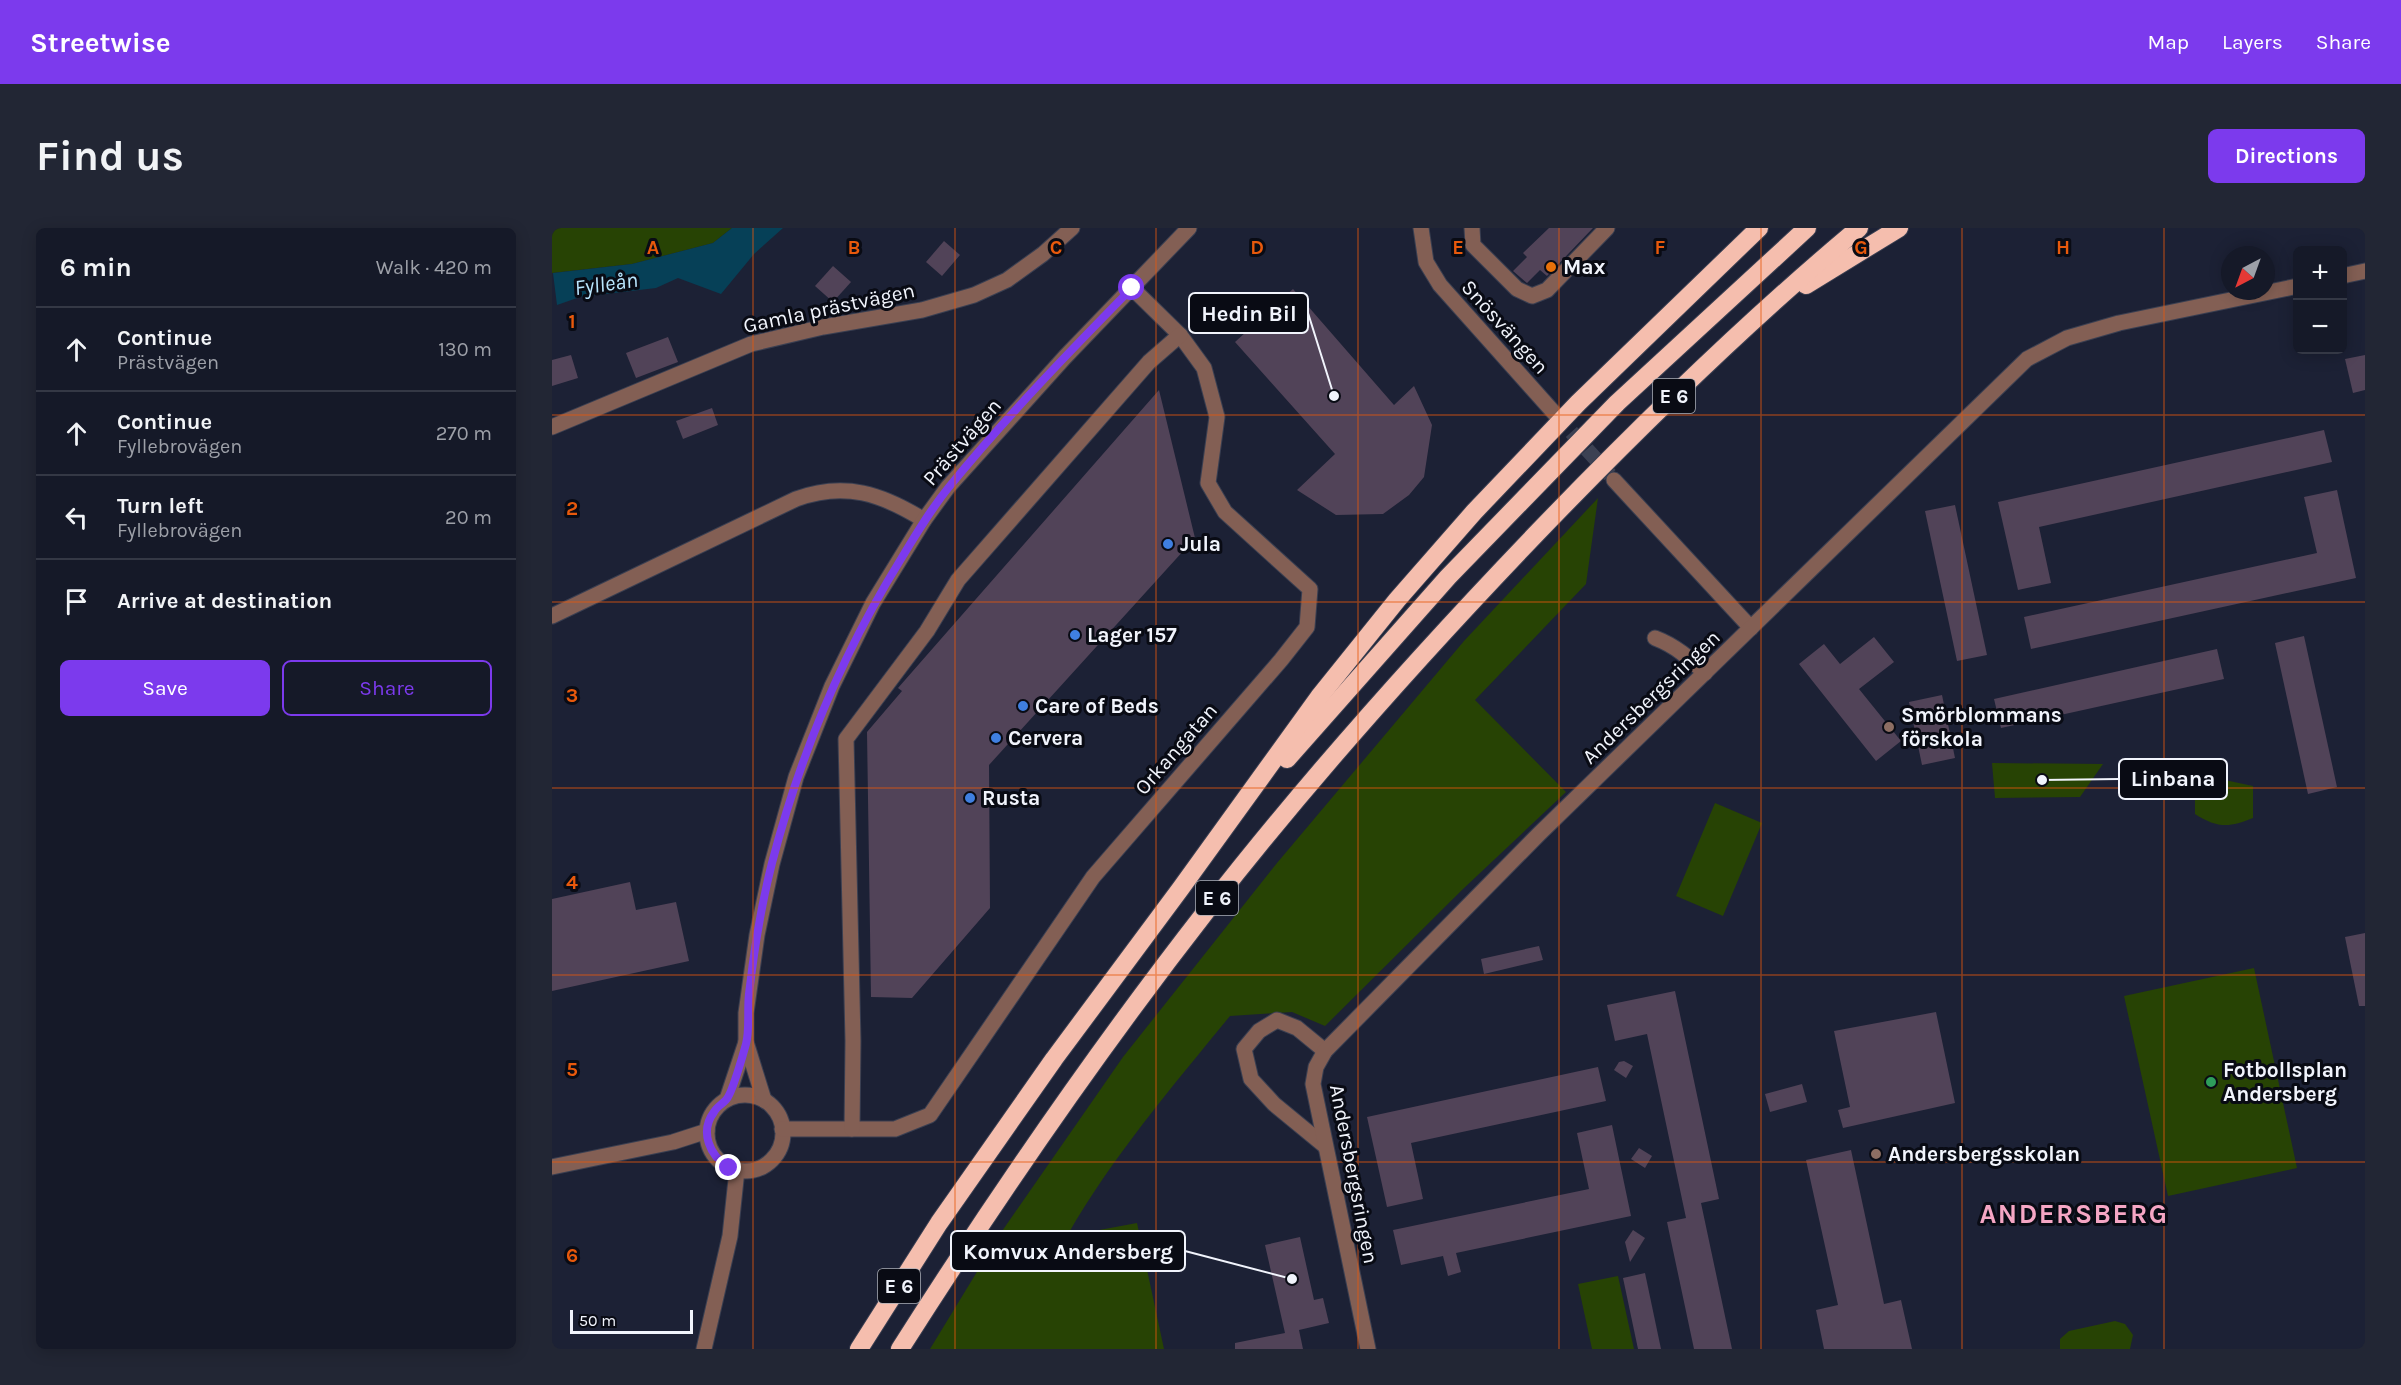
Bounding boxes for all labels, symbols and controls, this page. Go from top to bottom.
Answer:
text: Streetwise [30,26,171,59]
text: Map [2147,30,2189,54]
text: Layers [2222,30,2283,54]
text: Share [2316,30,2371,54]
button: Directions [2208,129,2365,183]
text: Find us [36,131,184,181]
text: A [647,236,660,259]
text: B [848,236,860,259]
text: C [1050,236,1062,259]
text: D [1250,236,1264,259]
text: E [1452,236,1464,259]
text: F [1655,236,1666,259]
text: G [1854,236,1868,259]
text: H [2056,236,2070,259]
north arrow [2221,246,2275,300]
map controls [2293,246,2347,354]
button: + [2293,246,2347,300]
text: 6 min [60,252,132,283]
place label: Max [1563,255,1606,279]
text: Walk · 420 m [376,256,492,279]
marker: Max [1544,260,1558,274]
water label: Fylleån [573,267,640,301]
route start [1118,274,1144,300]
street label: Snösvängen [1457,275,1553,379]
street label: Gamla prästvägen [741,278,917,338]
callout: Hedin Bil [1189,293,1308,333]
button: − [2293,300,2347,354]
text: Hedin Bil [1201,301,1297,327]
text: 1 [568,310,576,333]
text: Continue [117,325,212,351]
icon: ahead [60,333,93,366]
text: 130 m [438,338,492,361]
text: Prästvägen [117,351,219,374]
road number: E 6 [1653,379,1695,413]
street label: Prästvägen [918,394,1006,490]
text: Continue [117,409,212,435]
icon: ahead [60,417,93,450]
text: 270 m [436,422,492,445]
text: Fyllebrovägen [117,435,242,458]
text: Turn left [117,493,204,519]
text: 2 [566,497,578,520]
icon: left [60,501,93,534]
text: 20 m [445,506,492,529]
text: Fyllebrovägen [117,519,242,542]
place label: Jula [1180,532,1221,556]
marker: Jula [1161,537,1175,551]
icon: arrive [60,585,93,618]
text: Arrive at destination [117,588,332,614]
place label: Lager 157 [1087,623,1177,647]
street label: Andersbergsringen [1577,625,1725,769]
marker: Lager 157 [1068,628,1082,642]
button: Save [60,660,270,716]
button: Share [282,660,492,716]
text: 3 [566,684,578,707]
place label: Care of Beds [1035,694,1159,718]
marker: Care of Beds [1016,699,1030,713]
street label: Orkangatan [1130,699,1222,799]
place label: Smörblommans förskola [1901,703,2062,751]
marker: Smörblommans förskola [1882,720,1896,734]
place label: Cervera [1008,726,1083,750]
marker: Cervera [989,731,1003,745]
callout: Linbana [2119,759,2227,799]
text: Linbana [2131,766,2215,792]
place label: Rusta [982,786,1040,810]
marker: Rusta [963,791,977,805]
text: 4 [566,871,578,894]
road number: E 6 [1196,881,1238,915]
text: 5 [566,1058,578,1081]
place label: Fotbollsplan Andersberg [2223,1058,2347,1106]
marker: Fotbollsplan Andersberg [2204,1075,2218,1089]
street label: Andersbergsringen [1325,1082,1383,1266]
place label: Andersbergsskolan [1888,1142,2080,1166]
marker: Andersbergsskolan [1869,1147,1883,1161]
route end [715,1154,741,1180]
district label: ANDERSBERG [1979,1198,2169,1230]
callout: Komvux Andersberg [951,1231,1185,1271]
text: Komvux Andersberg [963,1239,1173,1265]
text: 6 [566,1244,578,1267]
road number: E 6 [878,1269,920,1303]
scale bar [570,1307,693,1334]
text: 50 m [579,1311,616,1330]

